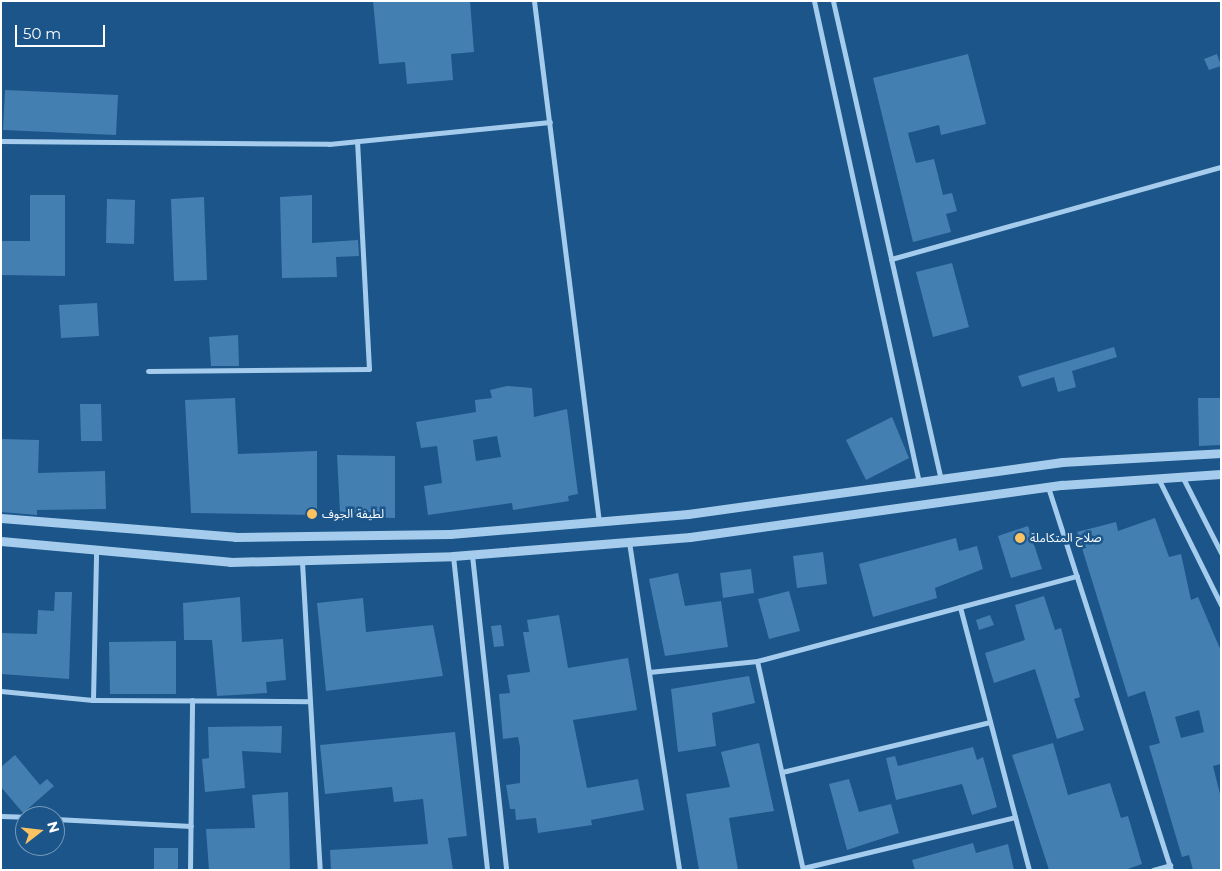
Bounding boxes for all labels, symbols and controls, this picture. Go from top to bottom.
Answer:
scale bar [18,15,108,47]
text: 50 m [23,24,61,43]
place label: لطيفة الجوف [322,507,384,521]
marker: لطيفة الجوف [306,508,318,520]
place label: صلاح المتكاملة [1030,531,1102,545]
marker: صلاح المتكاملة [1014,532,1026,544]
north arrow [15,806,65,856]
text: N [43,819,64,835]

